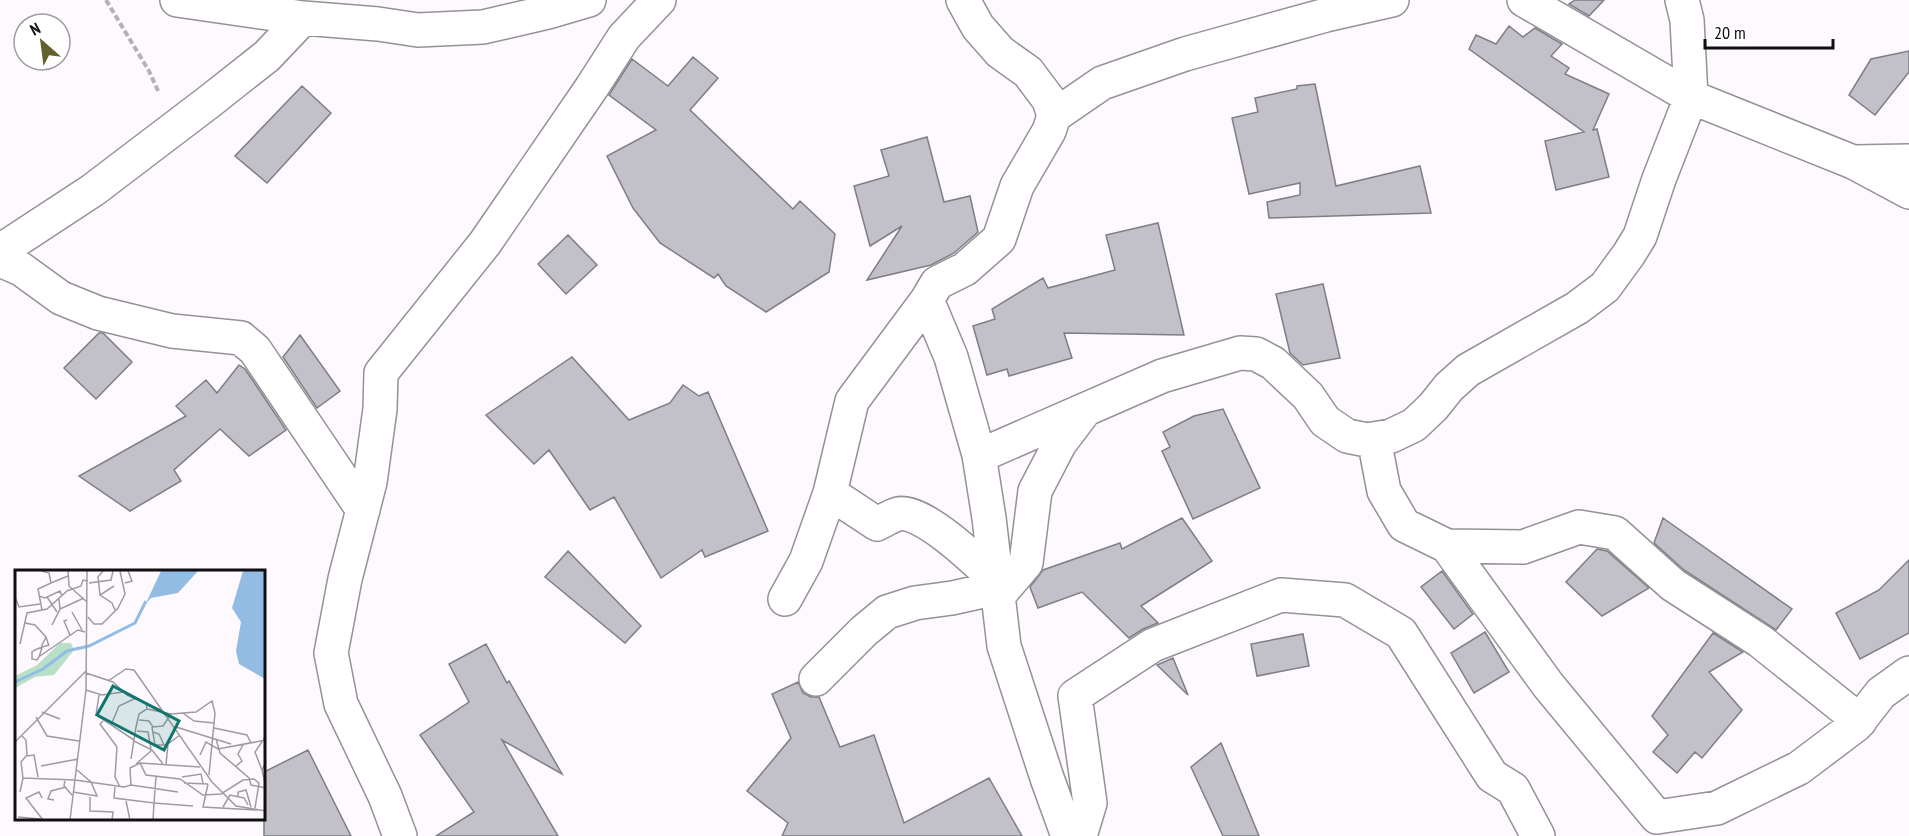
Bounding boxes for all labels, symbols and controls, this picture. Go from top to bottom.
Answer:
north arrow [12,12,72,72]
scale bar [1705,12,1832,50]
text: N [26,18,43,40]
text: 20 m [1714,21,1746,44]
inset map [15,570,266,821]

